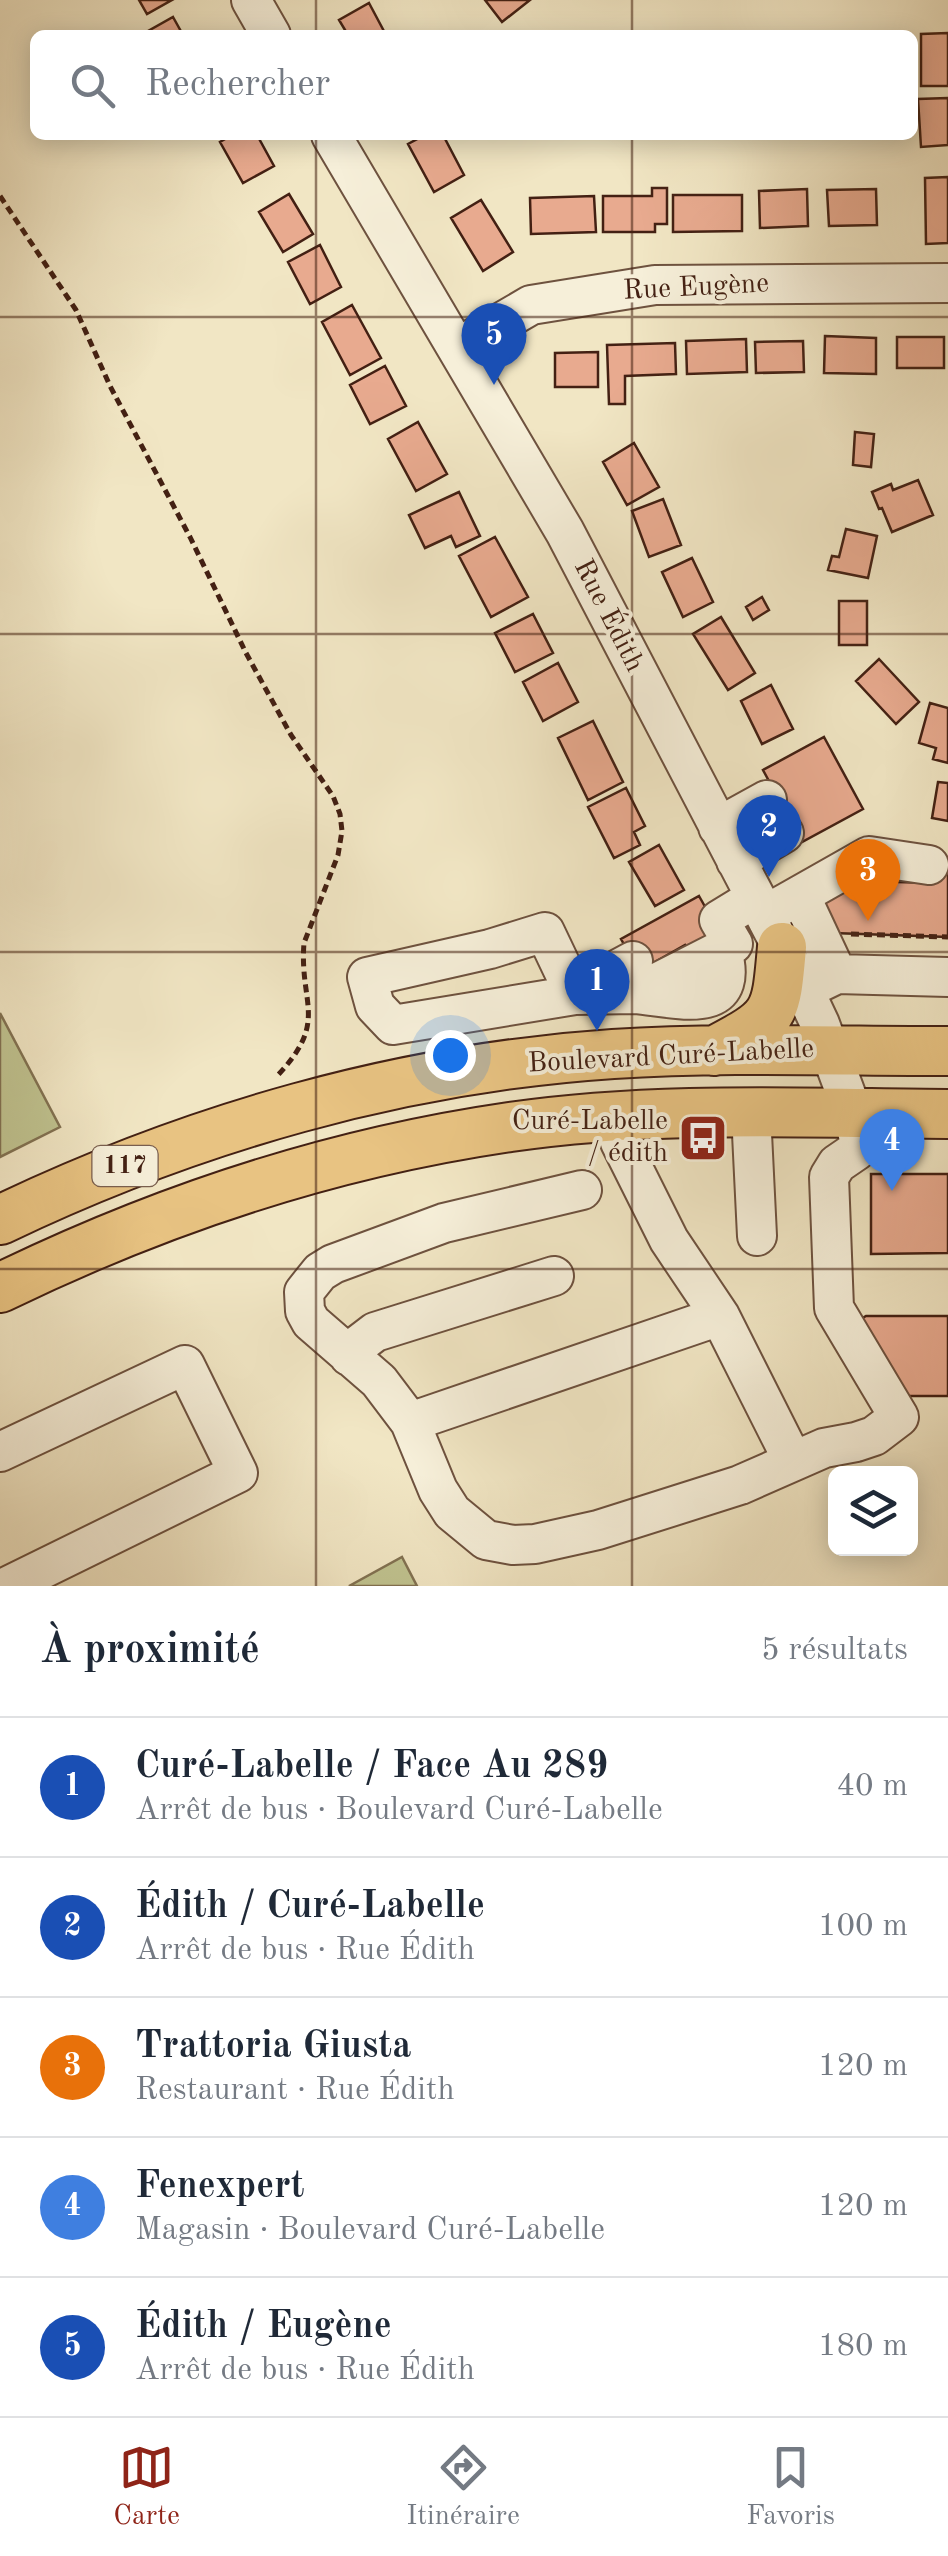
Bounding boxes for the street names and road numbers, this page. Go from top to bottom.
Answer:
street label: Rue Eugène [622,270,770,306]
street label: Rue Édith [568,553,653,677]
street label: Boulevard Curé-Labelle [527,1036,815,1078]
road number: 117 [92,1146,158,1186]

